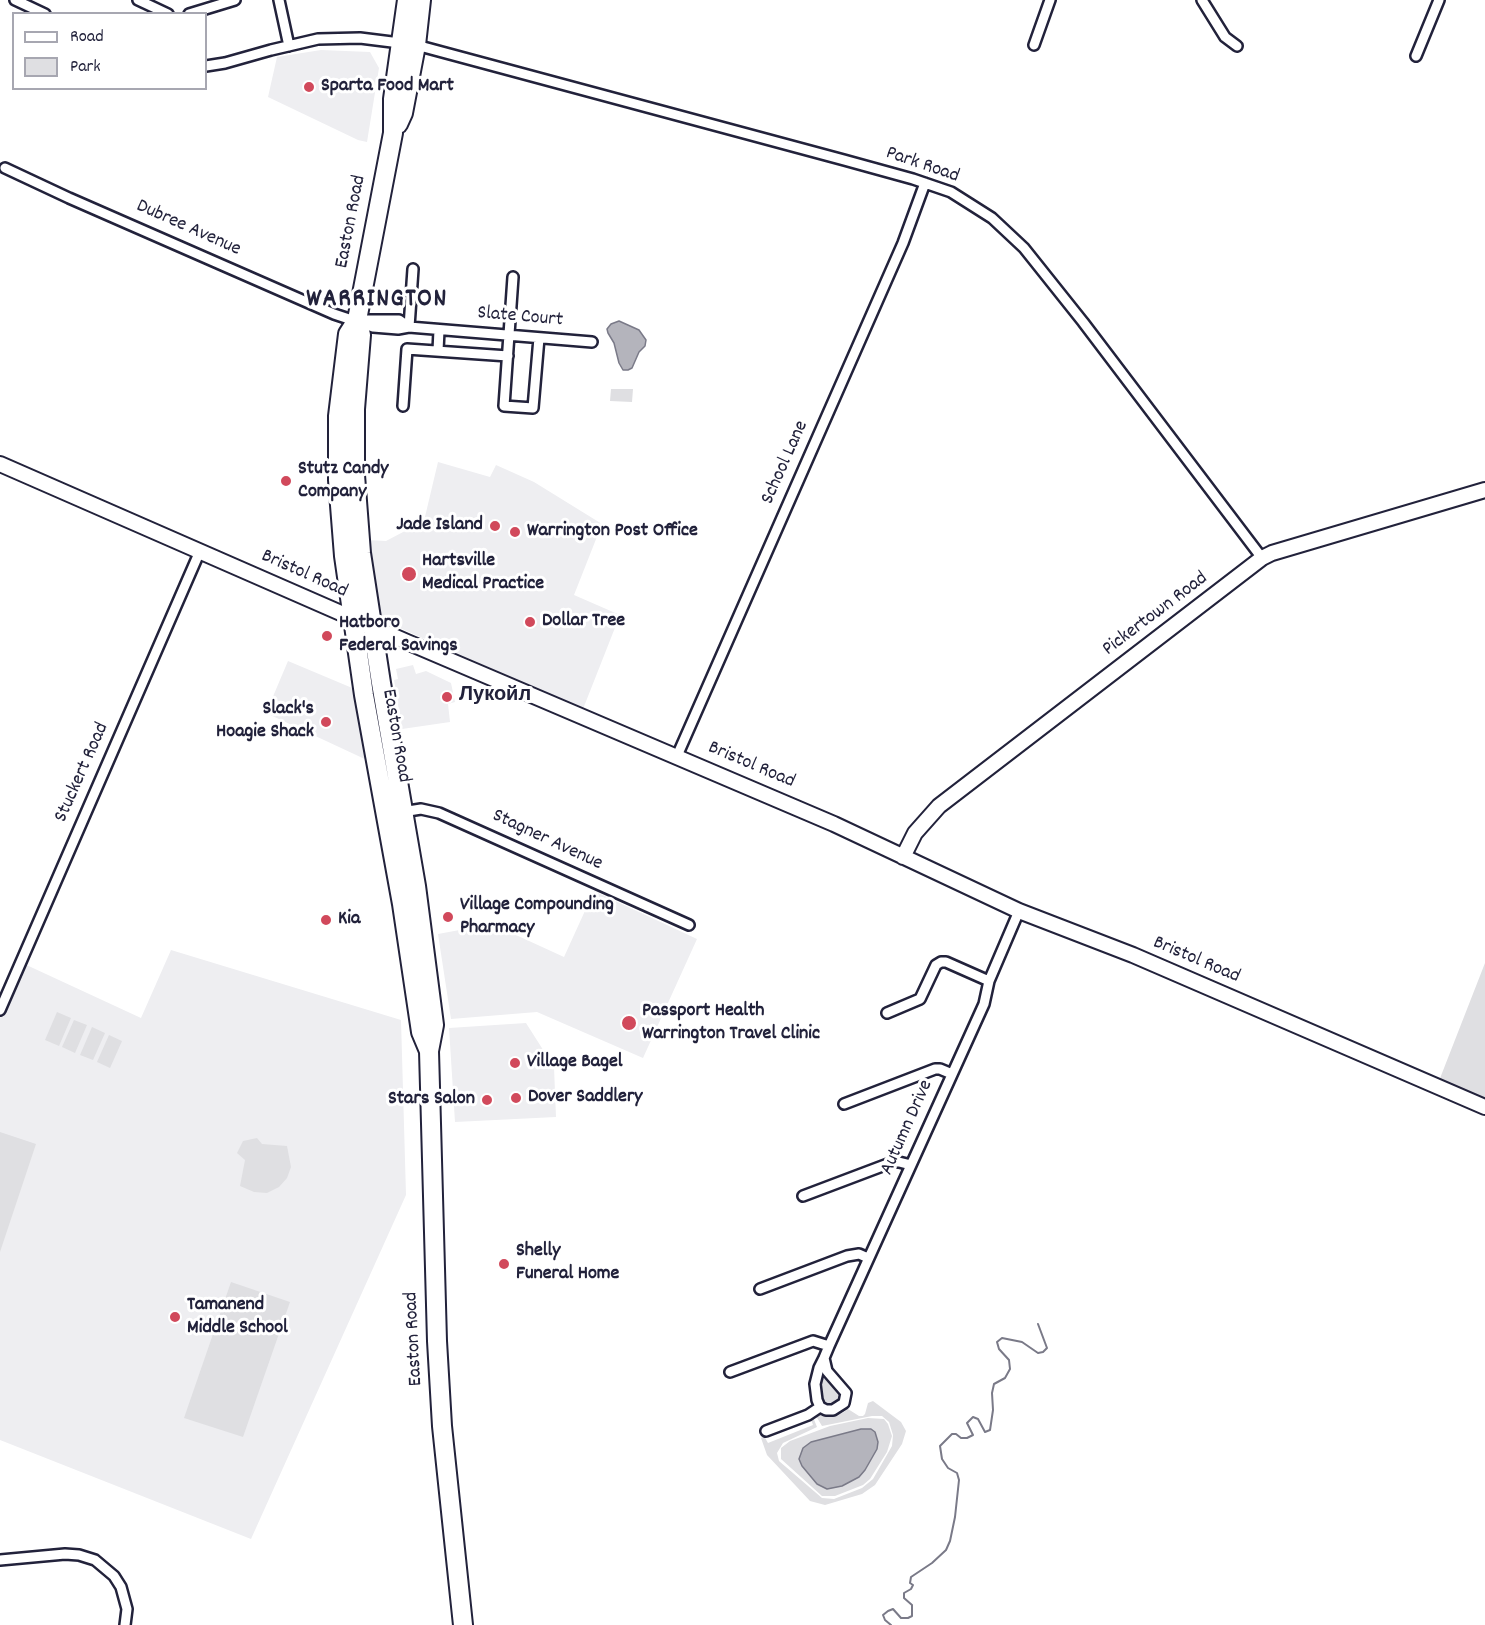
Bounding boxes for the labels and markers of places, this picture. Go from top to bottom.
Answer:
place label: Sparta Food Mart [321,75,454,99]
marker: Sparta Food Mart [302,80,316,94]
place label: Stutz Candy Company [298,458,388,505]
marker: Stutz Candy Company [279,474,293,488]
place label: Jade Island [396,514,483,538]
marker: Jade Island [488,519,502,533]
place label: Warrington Post Office [527,520,698,544]
marker: Warrington Post Office [508,525,522,539]
place label: Hartsville Medical Practice [422,550,544,597]
marker: Hartsville Medical Practice [400,565,418,583]
place label: Dollar Tree [542,610,625,634]
place label: Hatboro Federal Savings [339,612,458,659]
marker: Dollar Tree [523,615,537,629]
marker: Hatboro Federal Savings [320,629,334,643]
place label: Лукойл [459,685,531,709]
marker: Лукойл [440,690,454,704]
place label: Slack's Hoagie Shack [216,698,314,745]
marker: Slack's Hoagie Shack [319,715,333,729]
place label: Village Compounding Pharmacy [460,894,614,941]
place label: Kia [338,908,360,932]
marker: Village Compounding Pharmacy [441,910,455,924]
marker: Kia [319,913,333,927]
place label: Passport Health Warrington Travel Clinic [642,1000,820,1047]
marker: Passport Health Warrington Travel Clinic [620,1014,638,1032]
place label: Village Bagel [527,1051,622,1075]
marker: Village Bagel [508,1056,522,1070]
place label: Dover Saddlery [528,1086,642,1110]
place label: Stars Salon [388,1088,475,1112]
marker: Dover Saddlery [509,1091,523,1105]
marker: Stars Salon [480,1093,494,1107]
place label: Shelly Funeral Home [516,1240,619,1287]
marker: Shelly Funeral Home [497,1257,511,1271]
place label: Tamanend Middle School [187,1294,288,1341]
marker: Tamanend Middle School [168,1310,182,1324]

